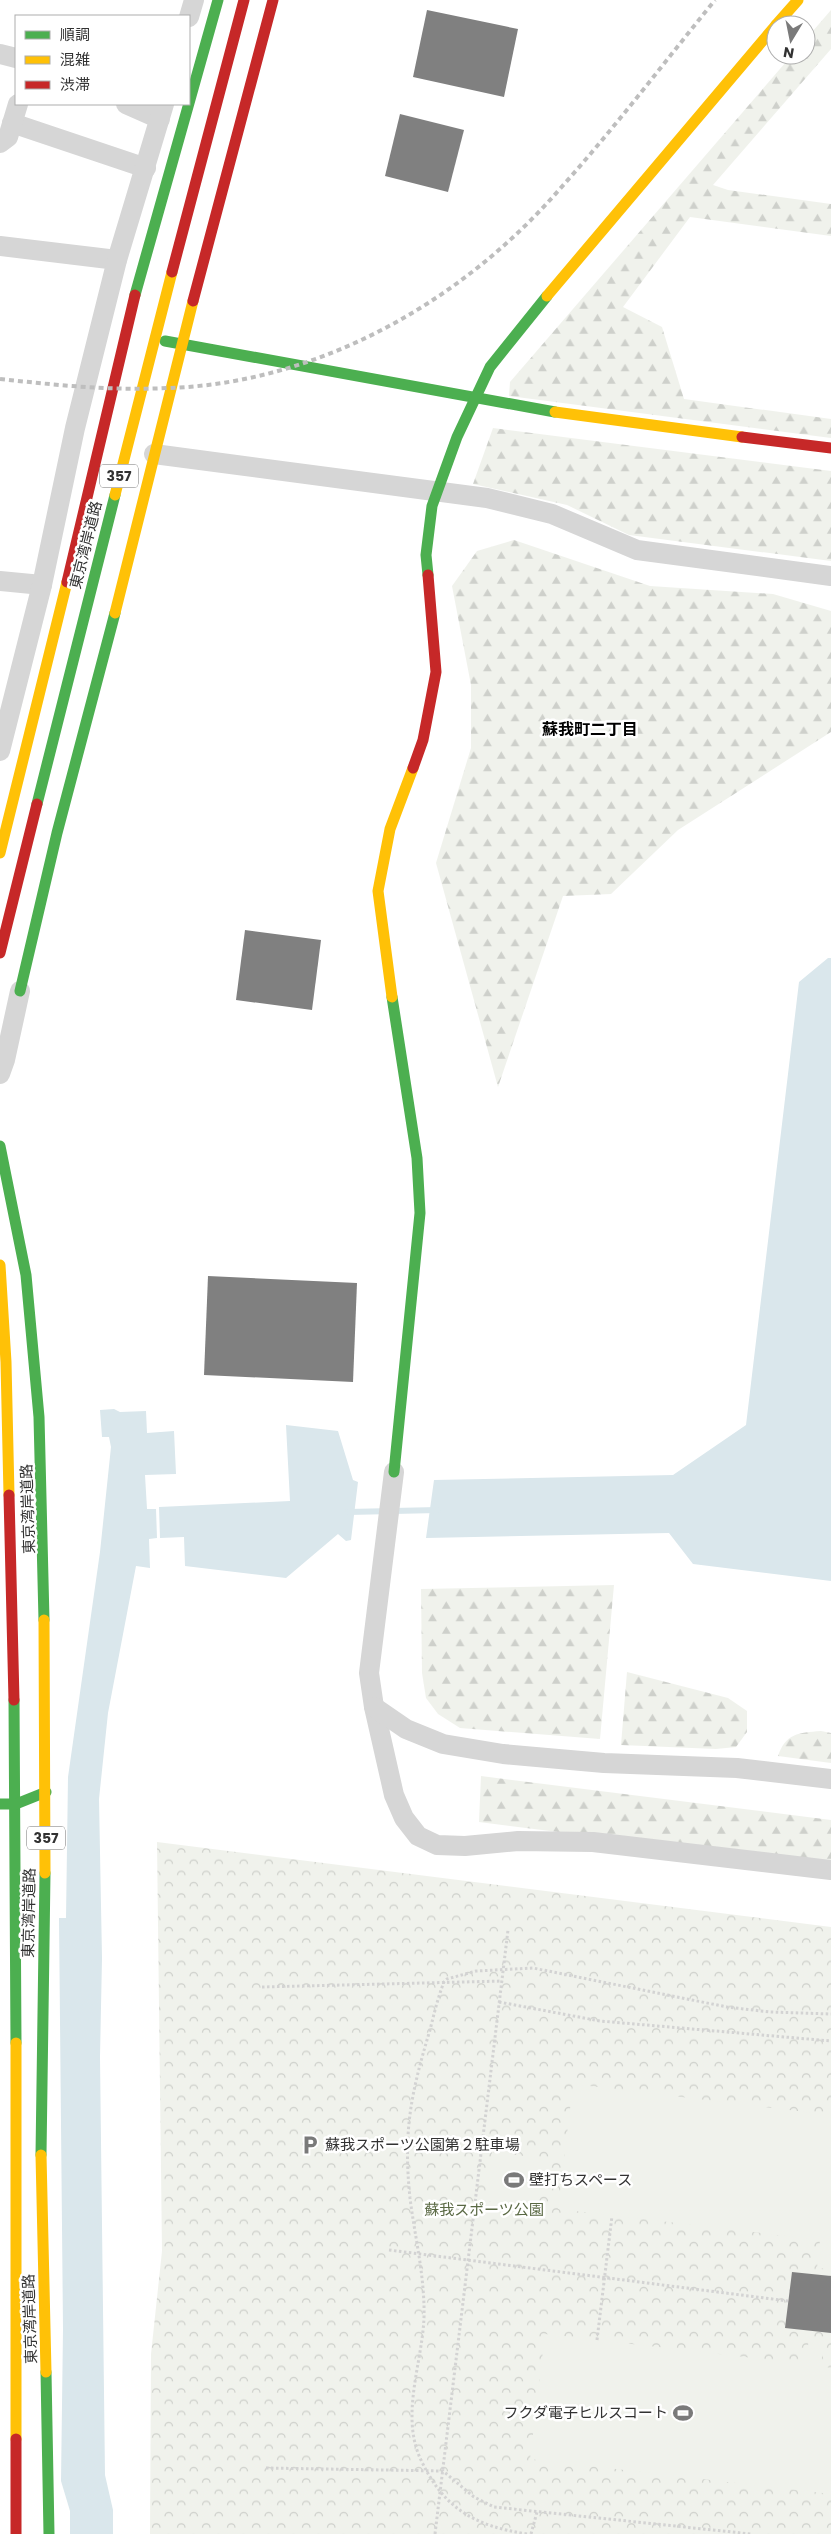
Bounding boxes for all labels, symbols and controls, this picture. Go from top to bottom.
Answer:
legend [15,15,190,105]
north arrow [766,15,816,65]
text: 順調 [60,24,90,45]
text: N [782,42,796,64]
text: 混雑 [60,49,90,70]
text: 渋滞 [60,74,90,95]
road number: 357 [100,464,138,488]
street label: 東京湾岸道路 [64,499,107,591]
district label: 蘇我町二丁目 [542,718,638,741]
street label: 東京湾岸道路 [15,1464,40,1554]
road number: 357 [27,1826,65,1850]
street label: 東京湾岸道路 [17,1868,40,1958]
parking icon: 蘇我スポーツ公園第２駐車場 [299,2134,321,2156]
place label: 蘇我スポーツ公園第２駐車場 [325,2134,520,2155]
sports icon: 壁打ちスペース [503,2169,525,2191]
place label: 壁打ちスペース [529,2169,632,2190]
park label: 蘇我スポーツ公園 [424,2199,544,2220]
street label: 東京湾岸道路 [17,2274,42,2364]
place label: フクダ電子ヒルスコート [504,2402,668,2423]
sports icon: フクダ電子ヒルスコート [672,2402,694,2424]

